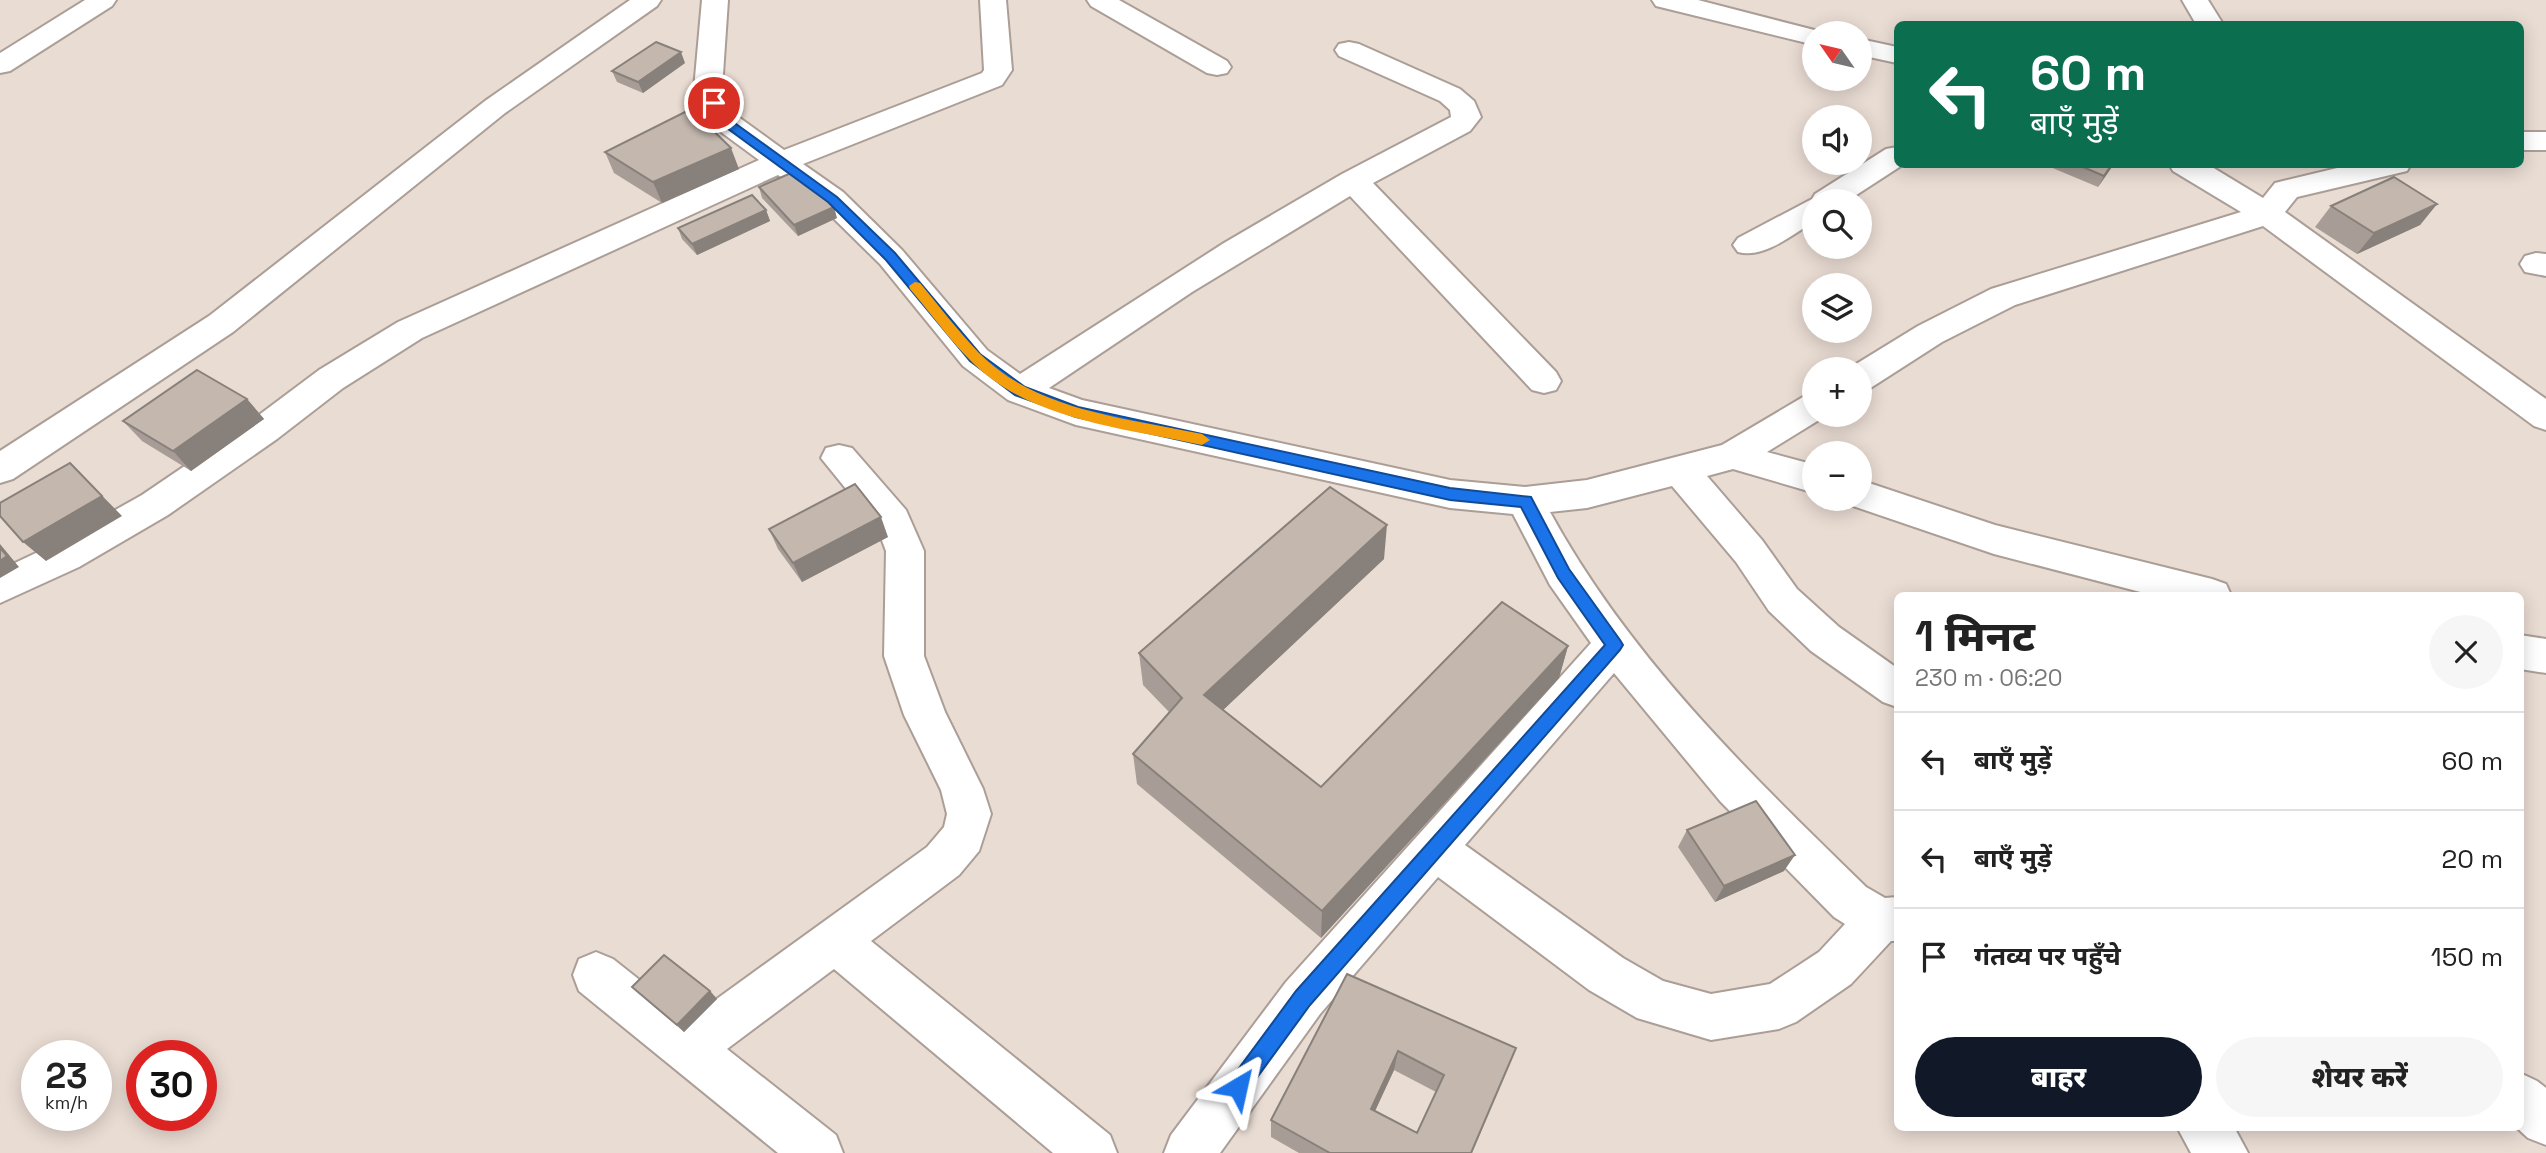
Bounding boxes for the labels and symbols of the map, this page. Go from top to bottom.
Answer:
north arrow [1802,21,1872,91]
pin [684,73,744,133]
speed limit sign: 30 [126,1040,217,1131]
position arrow [1201,1050,1275,1124]

